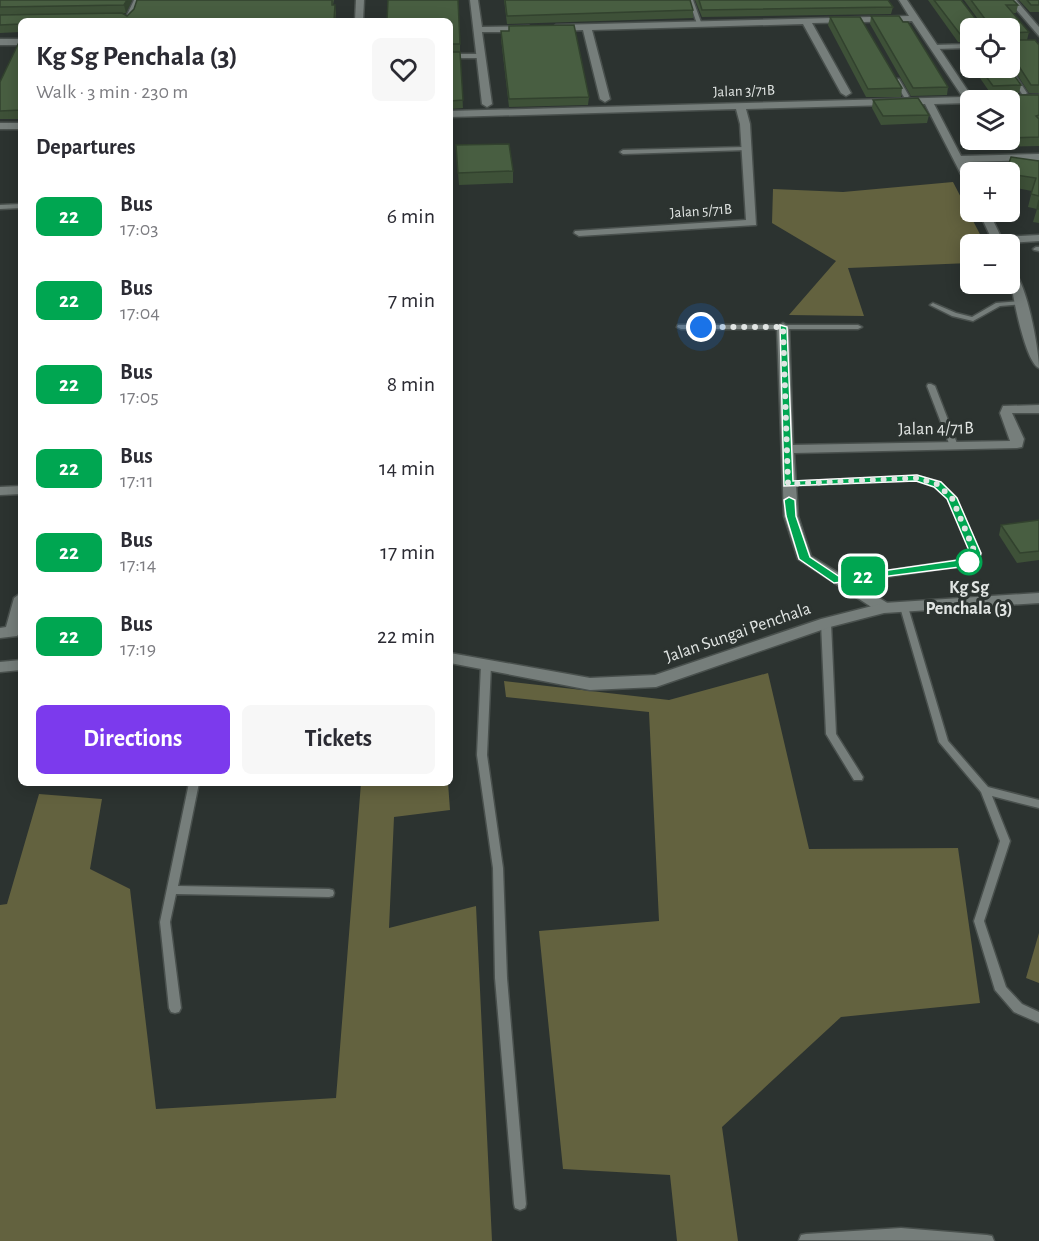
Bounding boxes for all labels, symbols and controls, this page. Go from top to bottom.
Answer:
map controls [960,18,1020,294]
button: locate [960,18,1020,78]
button: heart [372,38,435,101]
text: Kg Sg Penchala (3) [36,43,238,71]
text: Walk · 3 min · 230 m [36,82,188,102]
street label: Jalan 3/71B [713,82,775,100]
button: layers [960,90,1020,150]
text: Departures [36,136,136,158]
button: + [960,162,1020,222]
text: Bus [120,193,153,215]
street label: Jalan 5/71B [670,201,732,221]
text: 6 min [387,205,435,227]
text: 22 [59,206,79,227]
text: 17:03 [120,219,159,239]
button: − [960,234,1020,294]
text: Bus [120,277,153,299]
text: 7 min [388,289,435,311]
text: 22 [59,290,79,311]
text: 17:04 [120,303,160,323]
your location [686,312,716,342]
text: Bus [120,361,153,383]
text: 8 min [387,373,435,395]
text: 22 [59,374,79,395]
text: 17:05 [120,387,159,407]
street label: Jalan 4/71B [898,419,974,439]
text: Bus [120,445,153,467]
text: 14 min [379,457,435,479]
text: 22 [59,458,79,479]
text: 17:11 [120,471,154,491]
text: Bus [120,529,153,551]
text: 17 min [380,541,435,563]
text: 22 [59,542,79,563]
marker: Kg Sg Penchala (3) [956,549,982,575]
text: 17:14 [120,555,156,575]
line badge: 22 [836,556,890,596]
text: 22 [853,566,873,587]
place label: Kg Sg Penchala (3) [925,579,1013,618]
street label: Jalan Sungai Penchala [663,600,813,666]
text: Bus [120,613,153,635]
text: 22 min [377,625,435,647]
text: 22 [59,626,79,647]
text: 17:19 [120,639,156,659]
button: Directions [36,705,230,774]
button: Tickets [242,705,435,774]

